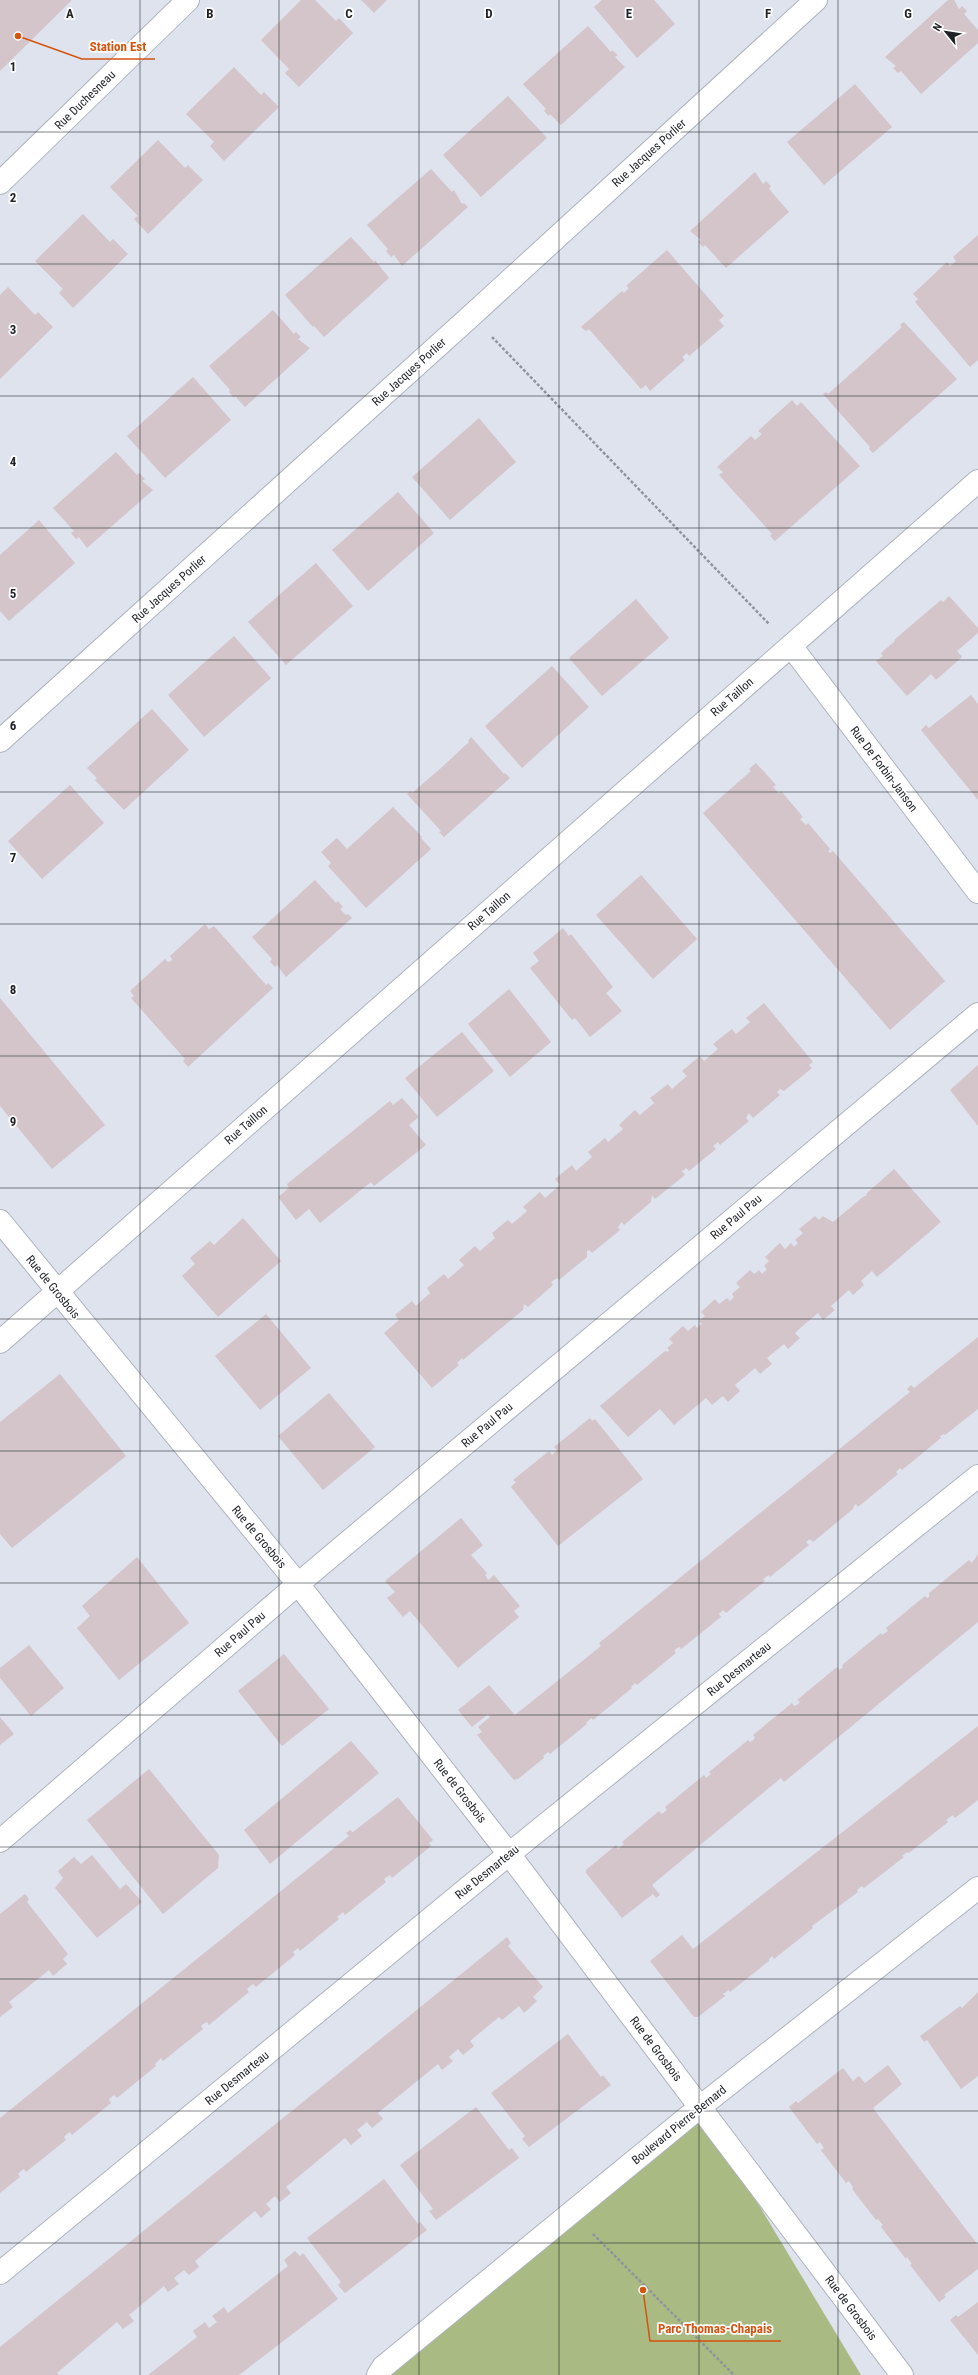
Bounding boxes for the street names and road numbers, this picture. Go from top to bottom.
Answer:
street label: Rue Duchesneau [52,68,118,132]
street label: Rue Jacques Porlier [609,116,689,190]
street label: Rue Jacques Porlier [369,335,449,409]
street label: Rue Jacques Porlier [129,552,209,626]
street label: Rue Taillon [708,675,756,719]
street label: Rue De Forbin-Janson [847,724,921,815]
street label: Rue Taillon [465,889,513,933]
street label: Rue Taillon [222,1103,270,1147]
street label: Rue Paul Pau [708,1191,765,1242]
street label: Rue de Grosbois [23,1253,83,1321]
street label: Rue Paul Pau [459,1399,516,1450]
street label: Rue de Grosbois [229,1503,289,1571]
street label: Rue Paul Pau [212,1608,268,1660]
street label: Rue Desmarteau [704,1639,774,1699]
street label: Rue de Grosbois [431,1756,489,1826]
street label: Rue Desmarteau [452,1842,522,1902]
street label: Rue de Grosbois [627,2014,685,2084]
street label: Rue Desmarteau [202,2048,272,2108]
street label: Boulevard Pierre-Bernard [629,2083,729,2167]
street label: Rue de Grosbois [822,2273,880,2343]

